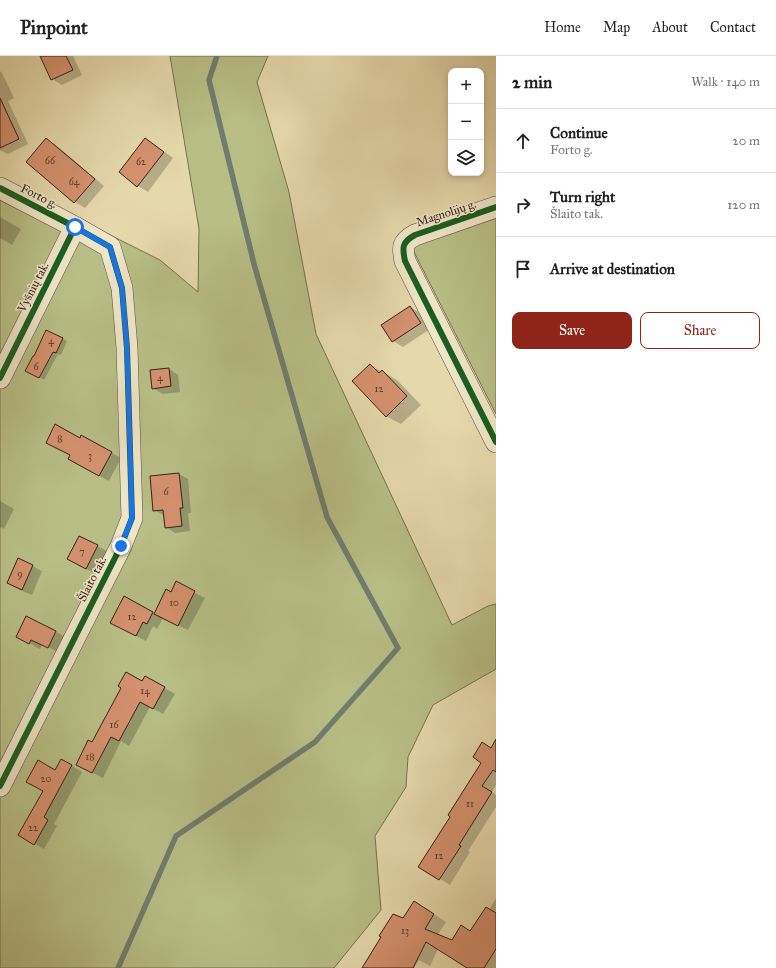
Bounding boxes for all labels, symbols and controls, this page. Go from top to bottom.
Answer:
text: Pinpoint [20,16,88,39]
text: Home [544,19,581,36]
text: Map [603,19,630,36]
text: About [652,19,688,36]
text: Contact [710,19,756,36]
map controls [448,68,484,176]
button: + [448,68,484,104]
text: 2 min [512,72,552,93]
text: Walk · 140 m [691,74,760,90]
button: − [448,104,484,140]
text: Continue [550,124,608,142]
icon: ahead [512,130,534,152]
text: 20 m [732,133,760,149]
button: layers [448,140,484,176]
text: Forto g. [550,142,593,158]
house number: 66 [45,155,56,167]
house number: 62 [136,156,146,168]
house number: 64 [69,176,80,188]
street label: Forto g. [18,181,60,212]
text: Turn right [550,188,615,206]
icon: right [512,194,534,216]
street label: Magnolijų g. [414,197,478,230]
text: 120 m [727,197,760,213]
text: Šlaito tak. [550,206,603,222]
route start [66,218,84,236]
icon: arrive [512,258,534,280]
street label: Vyšnių tak. [14,260,52,315]
text: Arrive at destination [550,260,675,278]
button: Save [512,312,632,349]
button: Share [640,312,760,349]
house number: 4 [48,335,54,347]
house number: 6 [33,361,39,373]
house number: 4 [157,372,163,384]
house number: 12 [375,383,384,395]
house number: 8 [57,433,63,445]
house number: 3 [88,450,92,462]
house number: 6 [163,486,169,498]
route end [112,537,130,555]
house number: 7 [79,546,85,558]
street label: Šlaito tak. [73,553,109,604]
house number: 9 [17,568,23,580]
house number: 10 [169,597,179,609]
house number: 12 [128,611,137,623]
house number: 14 [140,685,150,697]
house number: 16 [109,719,119,731]
house number: 18 [85,751,95,763]
house number: 20 [41,773,52,785]
house number: 11 [466,798,474,810]
house number: 22 [28,822,38,834]
house number: 12 [435,850,444,862]
house number: 13 [401,925,409,937]

